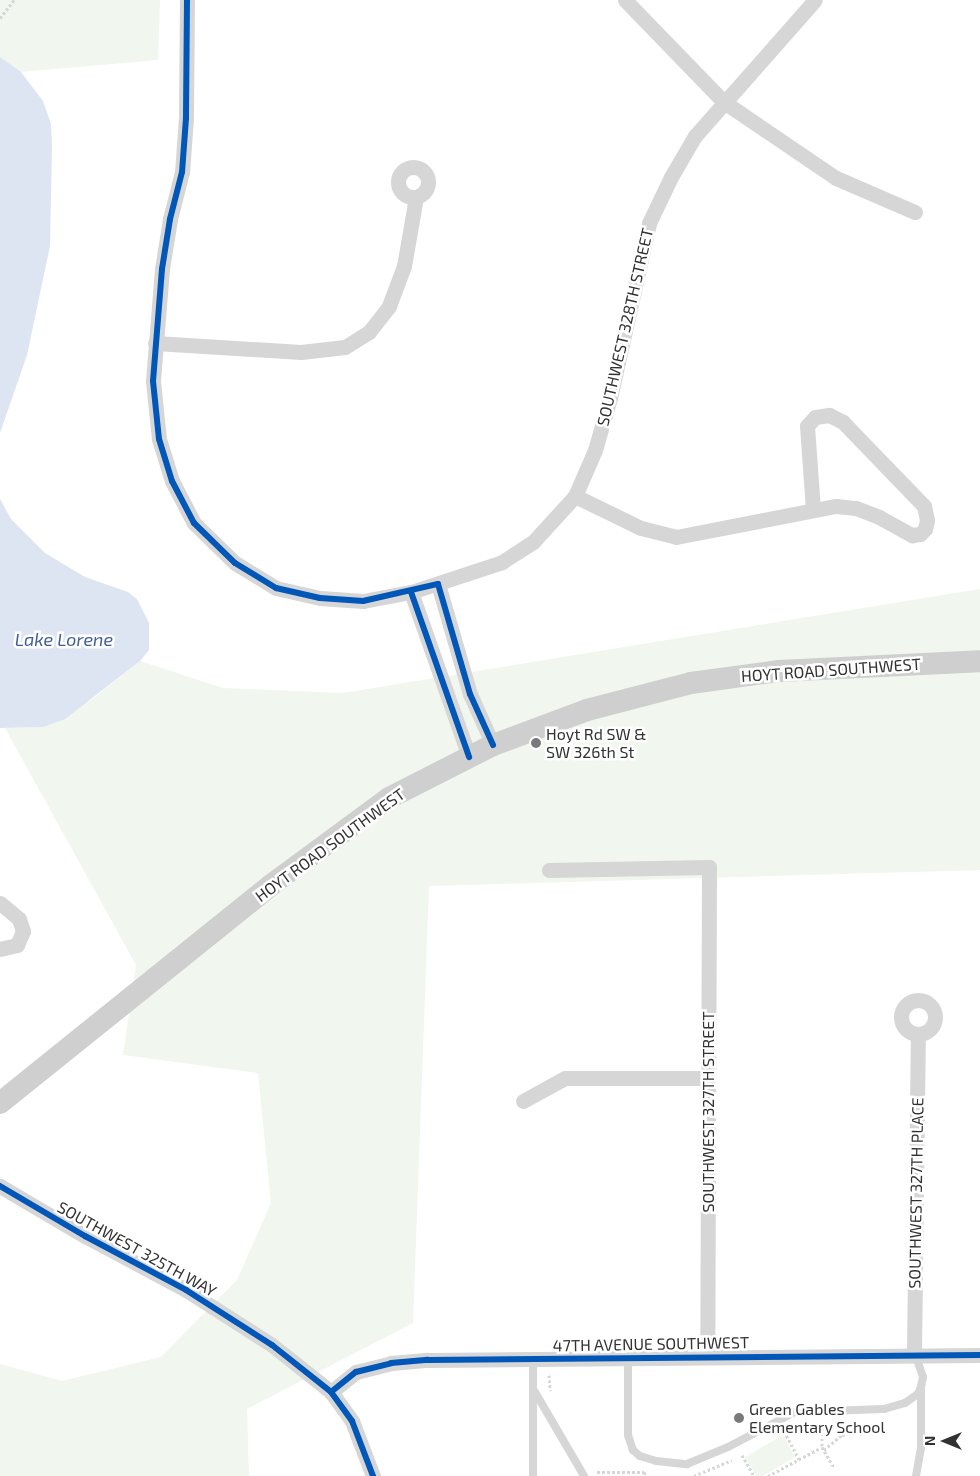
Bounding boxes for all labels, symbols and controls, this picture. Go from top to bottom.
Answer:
street label: SOUTHWEST 328TH STREET [593,226,657,428]
water label: Lake Lorene [15,628,113,650]
street label: HOYT ROAD SOUTHWEST [740,654,922,686]
place label: Hoyt Rd SW & SW 326th St [546,724,646,762]
marker: Hoyt Rd SW & SW 326th St [530,737,542,749]
street label: HOYT ROAD SOUTHWEST [251,784,409,906]
street label: SOUTHWEST 327TH STREET [698,1011,718,1213]
street label: SOUTHWEST 327TH PLACE [905,1097,927,1289]
street label: SOUTHWEST 325TH WAY [54,1197,220,1301]
street label: 47TH AVENUE SOUTHWEST [552,1333,750,1355]
place label: Green Gables Elementary School [749,1399,886,1437]
marker: Green Gables Elementary School [733,1412,745,1424]
north arrow [920,1416,970,1466]
text: N [921,1436,938,1446]

